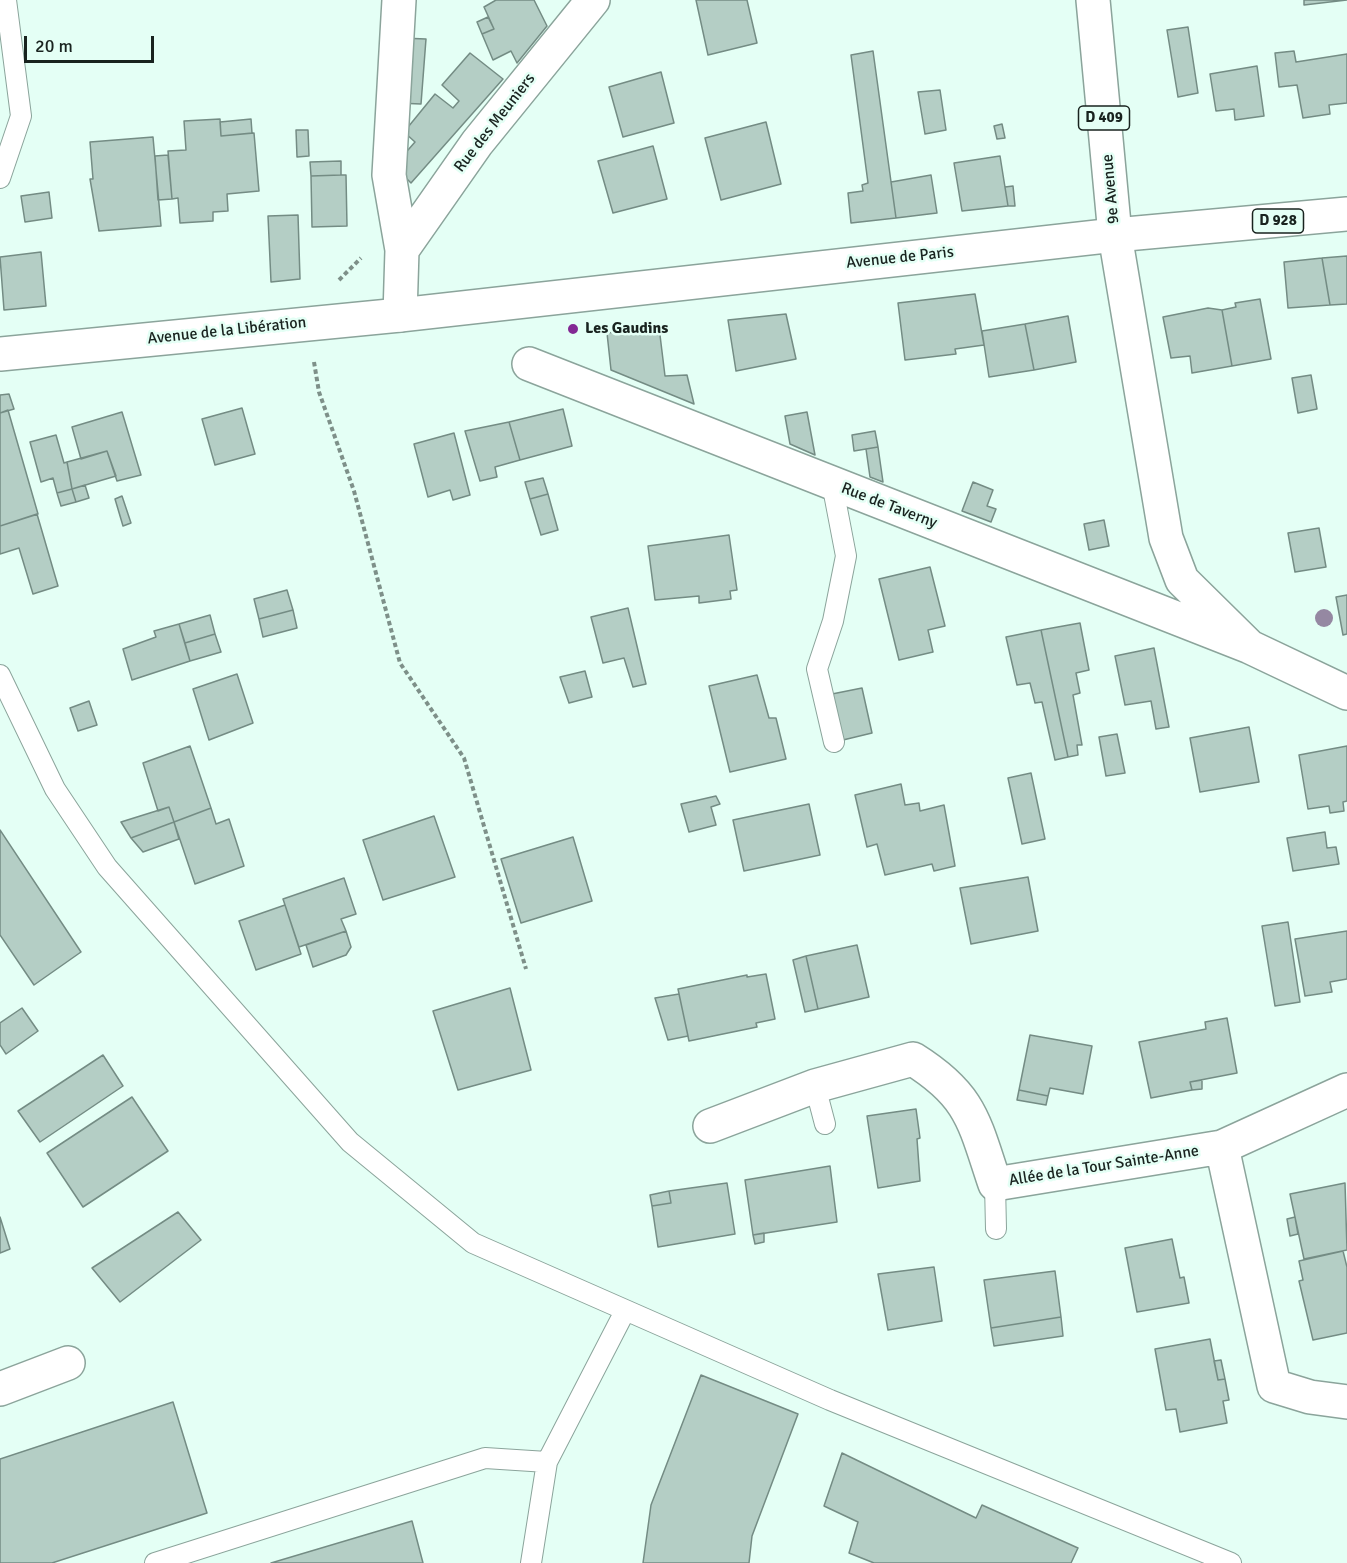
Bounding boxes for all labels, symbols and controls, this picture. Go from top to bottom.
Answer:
scale bar [27,24,158,62]
text: 20 m [35,35,73,57]
street label: Rue des Meuniers [450,70,540,176]
road number: D 409 [1078,106,1130,130]
street label: 9e Avenue [1098,153,1124,225]
road number: D 928 [1252,209,1304,233]
street label: Avenue de Paris [845,243,955,273]
street label: Avenue de la Libération [147,313,307,349]
place label: Les Gaudins [585,319,668,339]
marker: Les Gaudins [566,322,580,336]
street label: Rue de Taverny [838,479,940,533]
street label: Allée de la Tour Sainte-Anne [1008,1141,1200,1191]

